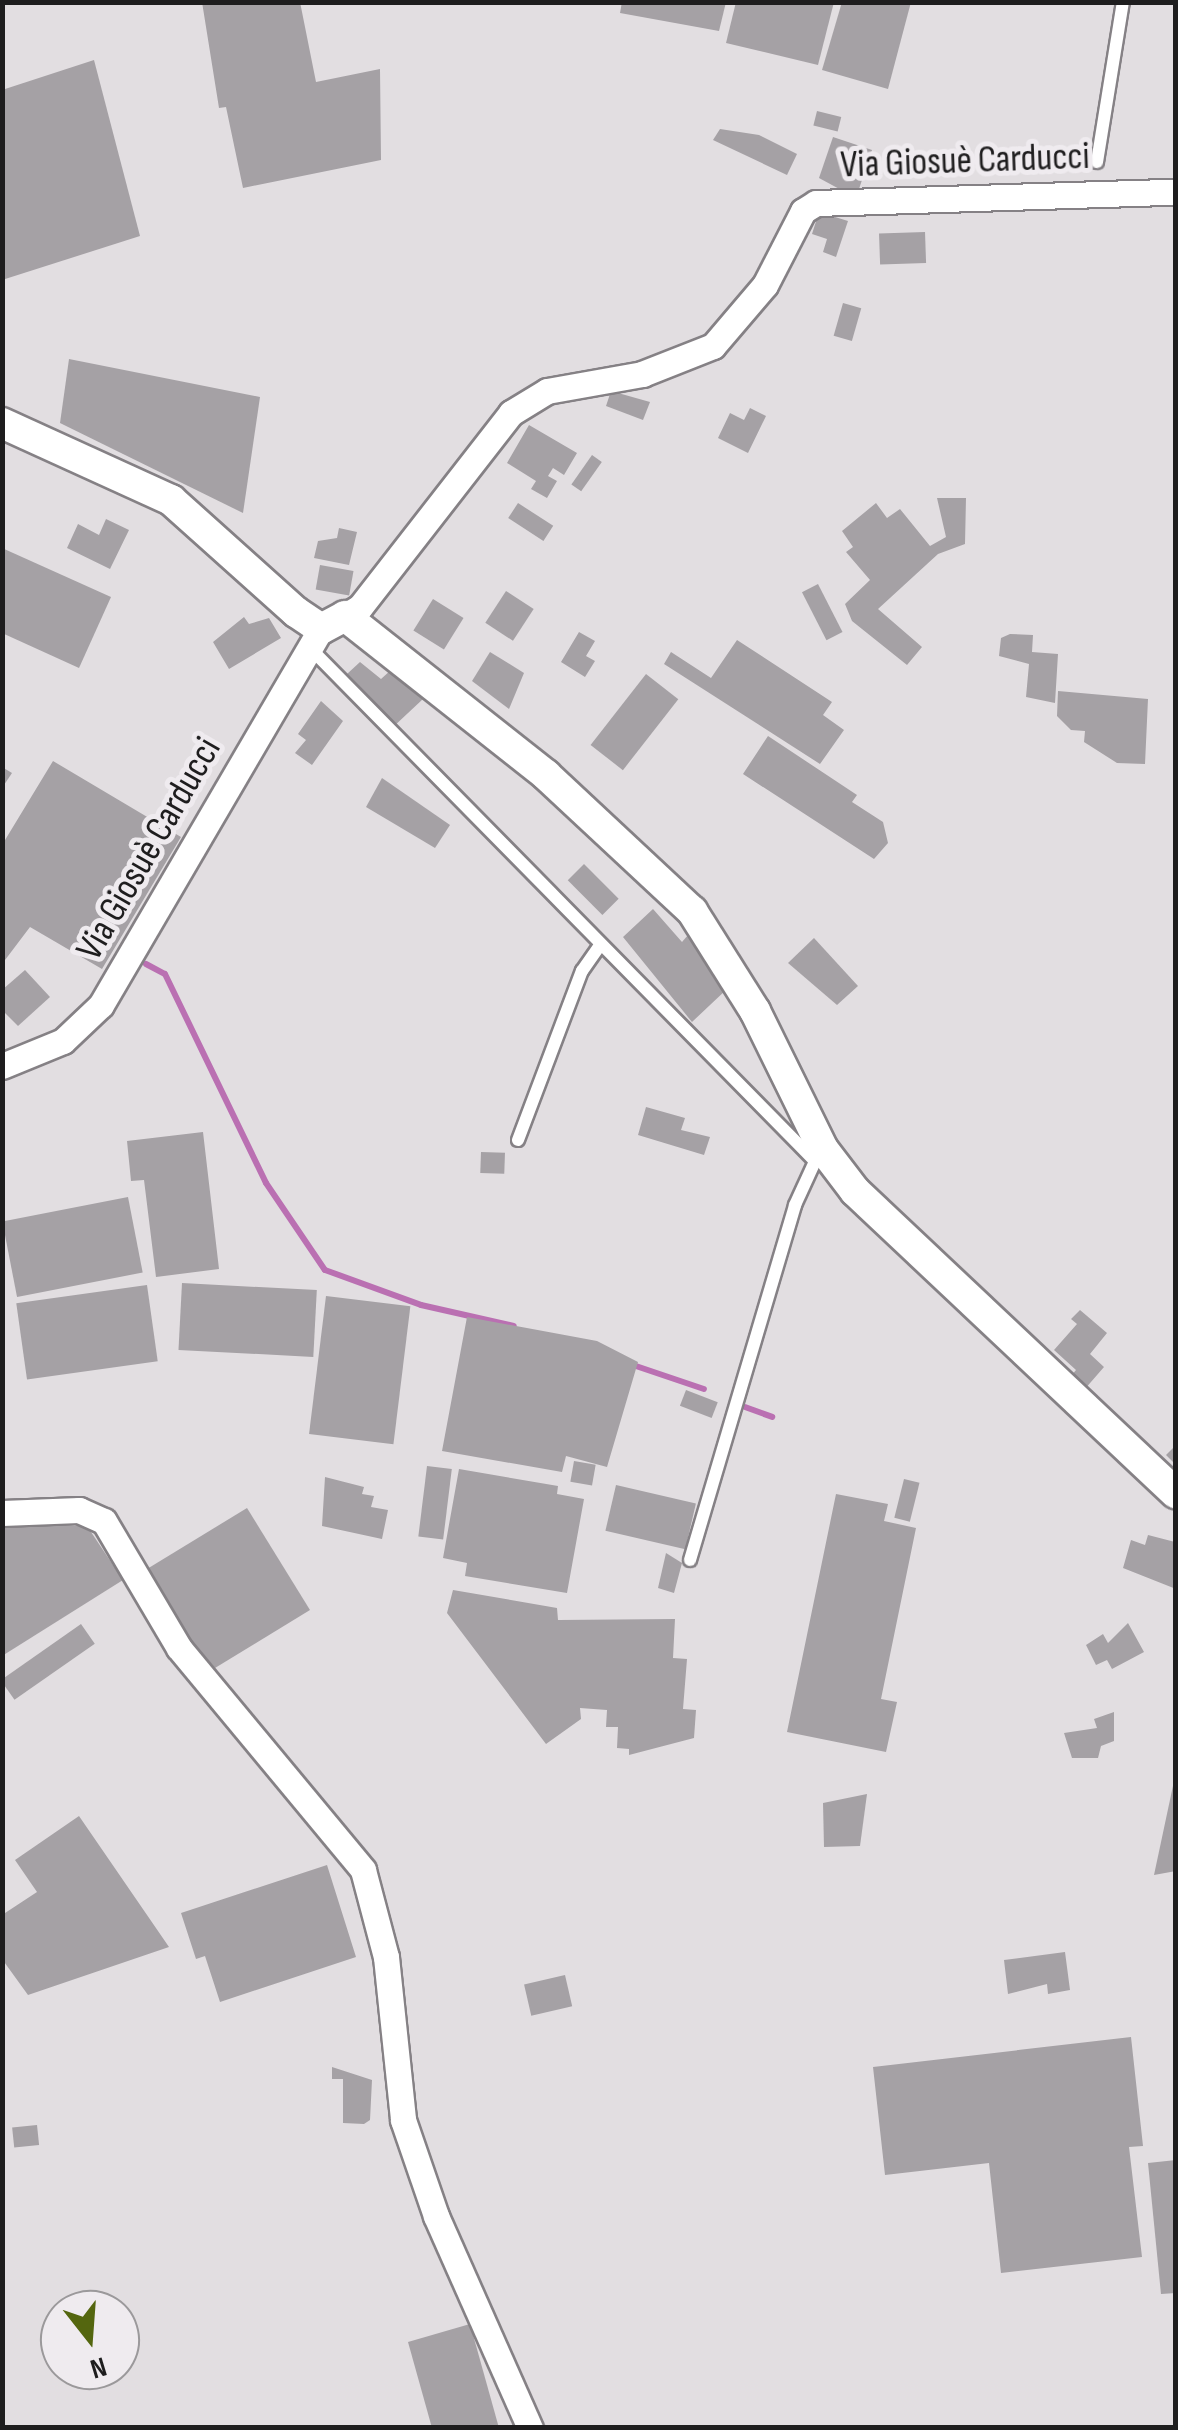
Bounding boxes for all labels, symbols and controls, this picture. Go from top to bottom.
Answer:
street label: Via Giosuè Carducci [840,134,1090,188]
street label: Via Giosuè Carducci [67,730,231,968]
north arrow [40,2290,140,2390]
text: N [86,2349,110,2385]

